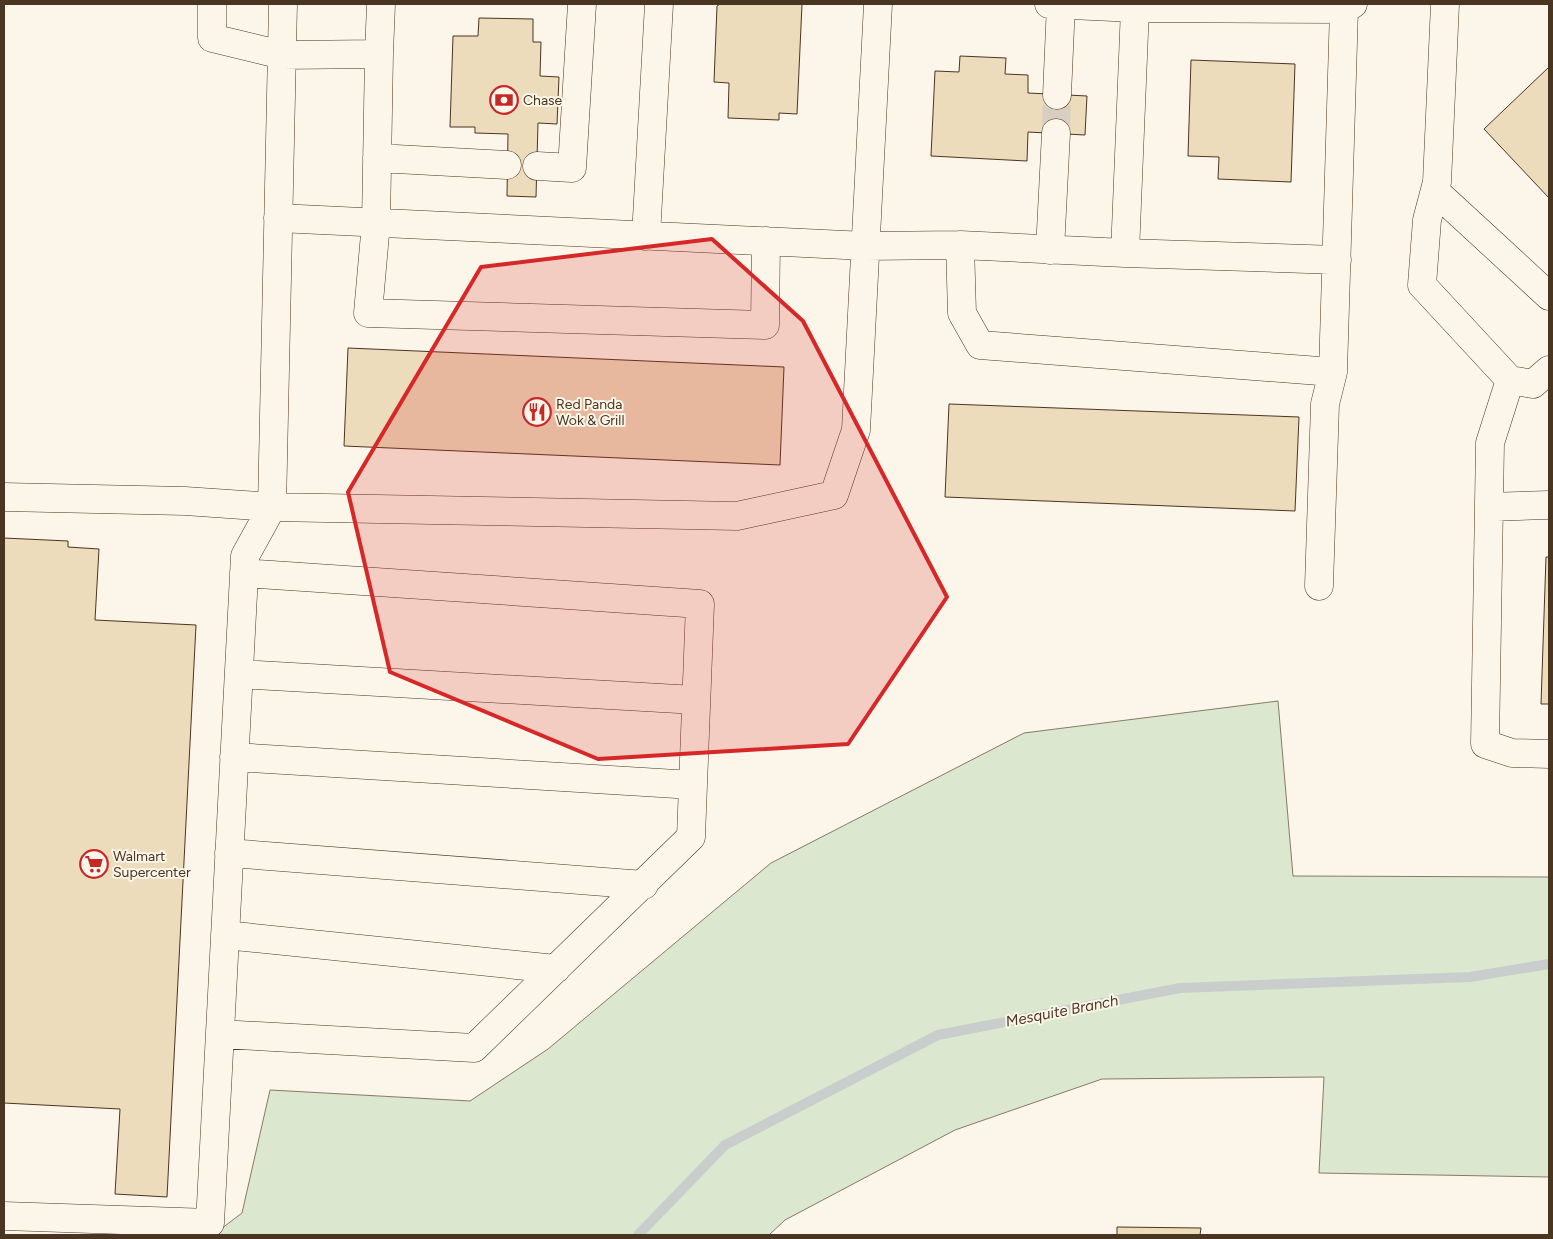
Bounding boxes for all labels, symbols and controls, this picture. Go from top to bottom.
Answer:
bank icon: Chase [489,85,519,115]
place label: Chase [523,92,563,109]
place label: Red Panda Wok & Grill [556,396,625,429]
restaurant icon: Red Panda Wok & Grill [522,397,552,427]
place label: Walmart Supercenter [113,848,191,881]
supermarket icon: Walmart Supercenter [79,849,109,879]
water label: Mesquite Branch [1004,991,1120,1031]

